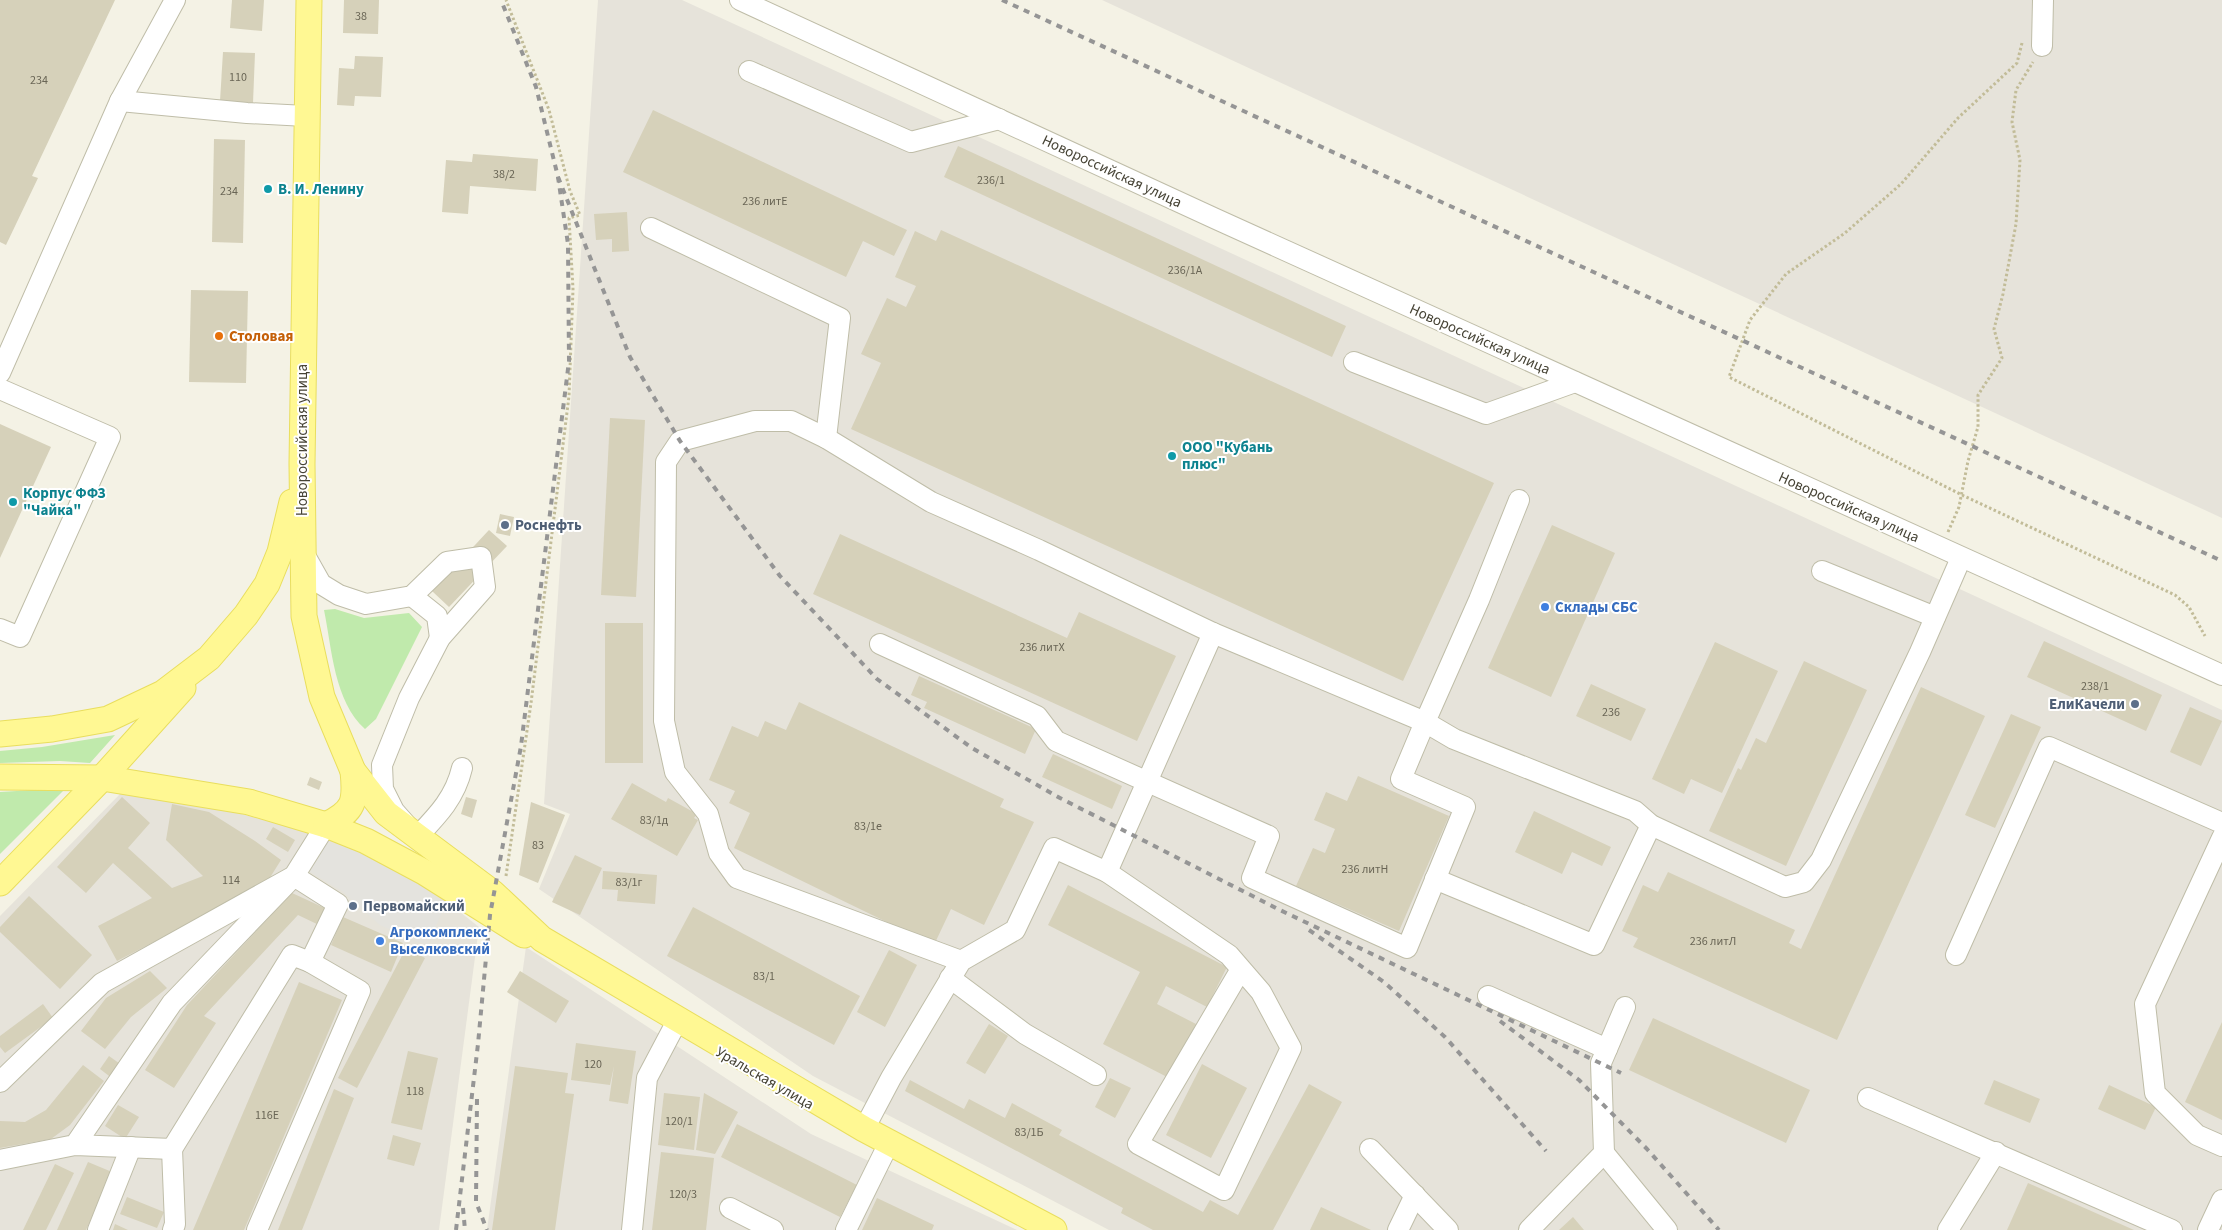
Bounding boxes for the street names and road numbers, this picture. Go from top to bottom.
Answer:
street label: Новороссийская улица [1038,130,1185,213]
street label: Новороссийская улица [1406,299,1554,380]
street label: Новороссийская улица [292,364,313,516]
street label: Новороссийская улица [1775,467,1923,548]
street label: Уральская улица [712,1042,818,1115]

